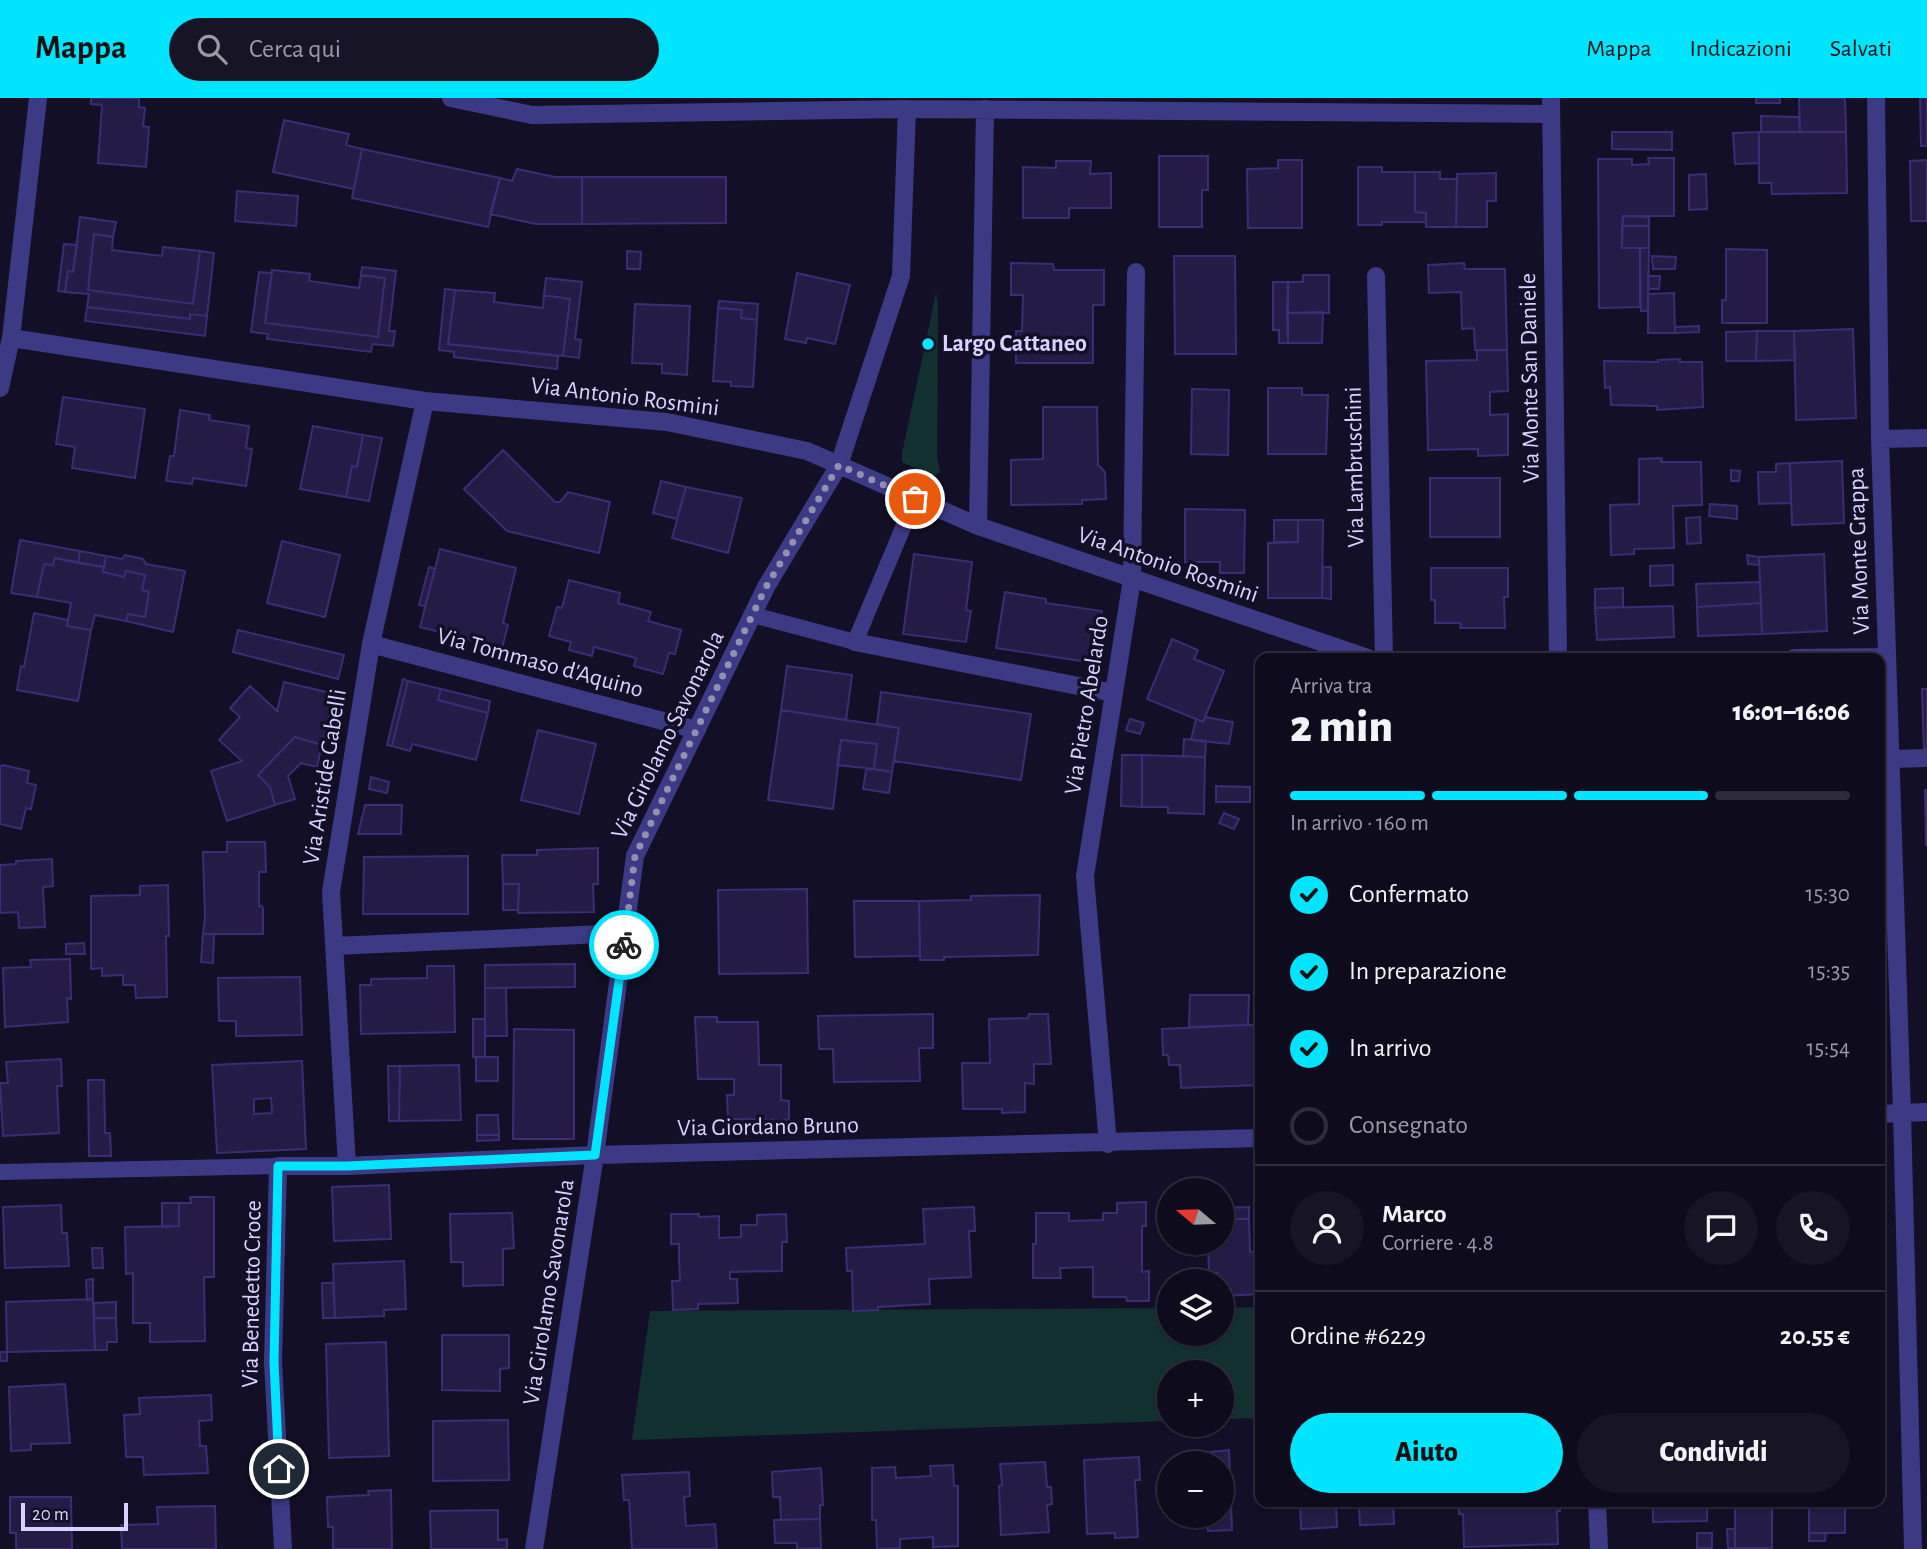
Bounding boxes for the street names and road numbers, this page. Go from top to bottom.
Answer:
street label: Via Monte San Daniele [1516,273,1544,483]
street label: Via Antonio Rosmini [529,374,721,420]
street label: Via Lambruschini [1342,386,1368,548]
street label: Via Monte Grappa [1844,467,1874,635]
street label: Via Antonio Rosmini [1074,523,1262,607]
street label: Via Pietro Abelardo [1061,614,1113,796]
street label: Via Tommaso d'Aquino [434,624,646,702]
street label: Via Girolamo Savonarola [607,627,729,843]
street label: Via Aristide Gabelli [299,687,351,867]
street label: Via Giordano Bruno [677,1113,859,1141]
street label: Via Girolamo Savonarola [519,1177,579,1407]
street label: Via Benedetto Croce [238,1200,266,1388]

